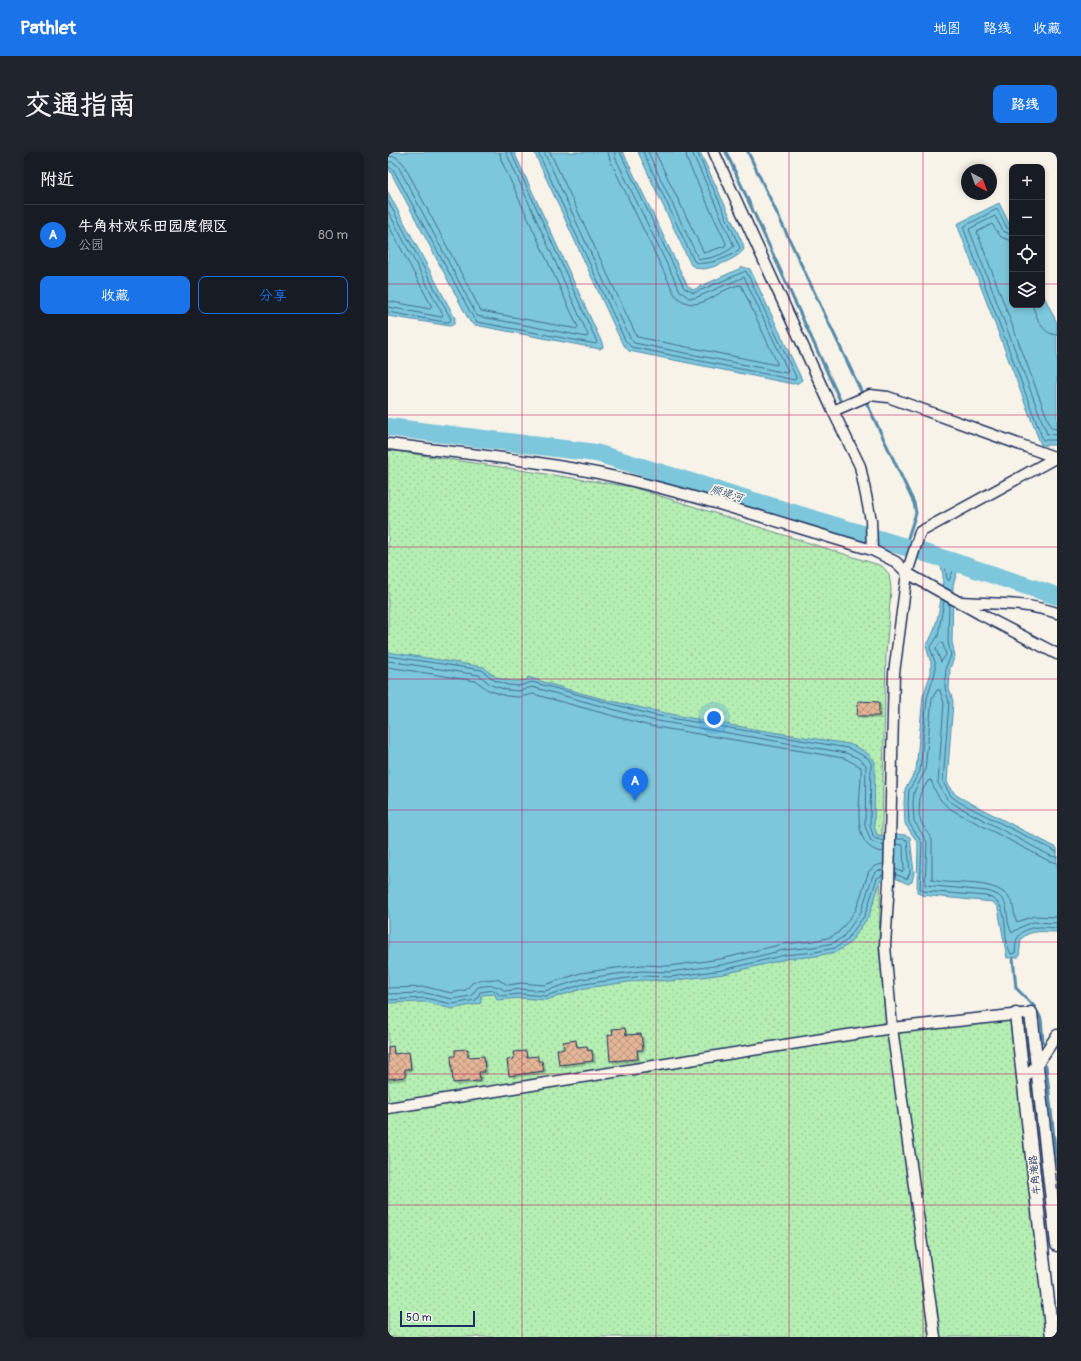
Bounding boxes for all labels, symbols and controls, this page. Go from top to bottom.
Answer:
text: Pathlet [20,16,76,40]
text: 地图 [933,20,961,37]
text: 路线 [983,20,1011,37]
text: 收藏 [1033,20,1061,37]
button: 路线 [993,85,1057,123]
text: 交通指南 [24,88,136,123]
north arrow [961,164,997,200]
map controls [1009,164,1045,308]
button: + [1009,164,1045,200]
text: 附近 [40,169,74,190]
button: − [1009,200,1045,236]
text: 牛角村欢乐田园度假区 [78,217,228,236]
text: A [49,227,57,243]
text: 80 m [318,227,348,243]
button: locate [1009,236,1045,272]
text: 公园 [78,237,104,253]
button: layers [1009,272,1045,308]
button: 收藏 [40,276,190,314]
button: 分享 [198,276,348,314]
water label: 顺堤河 [709,482,746,505]
your location [704,708,724,728]
pin: A [622,768,648,801]
street label: 牛角淹路 [1027,1154,1043,1195]
scale bar [400,1309,475,1328]
text: 50 m [406,1311,432,1324]

